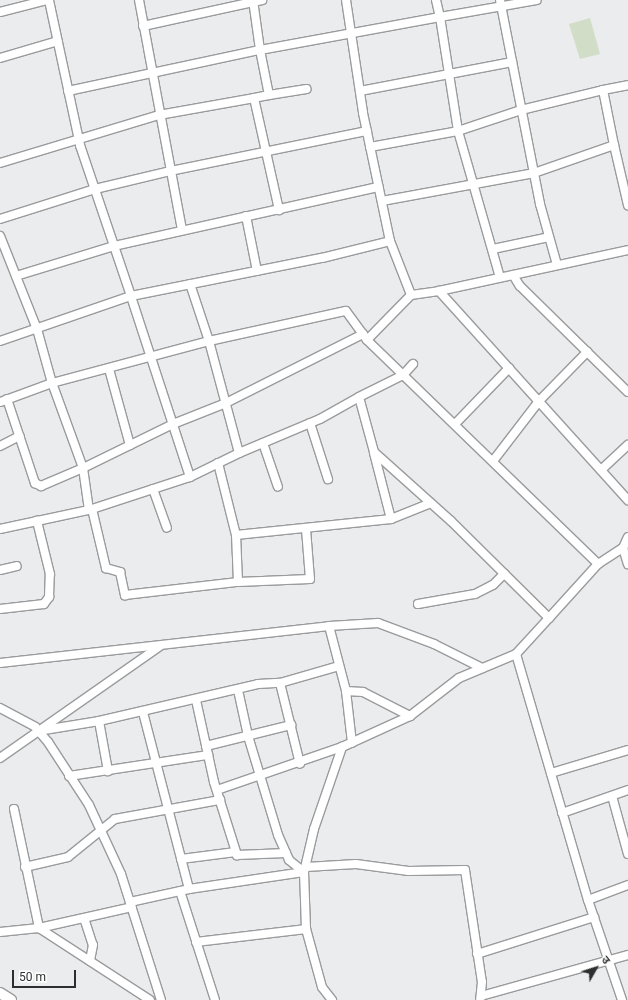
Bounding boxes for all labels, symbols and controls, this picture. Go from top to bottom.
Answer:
north arrow [576,948,616,988]
text: उ [599,954,613,967]
scale bar [14,962,78,988]
text: 50 m [19,970,46,984]

